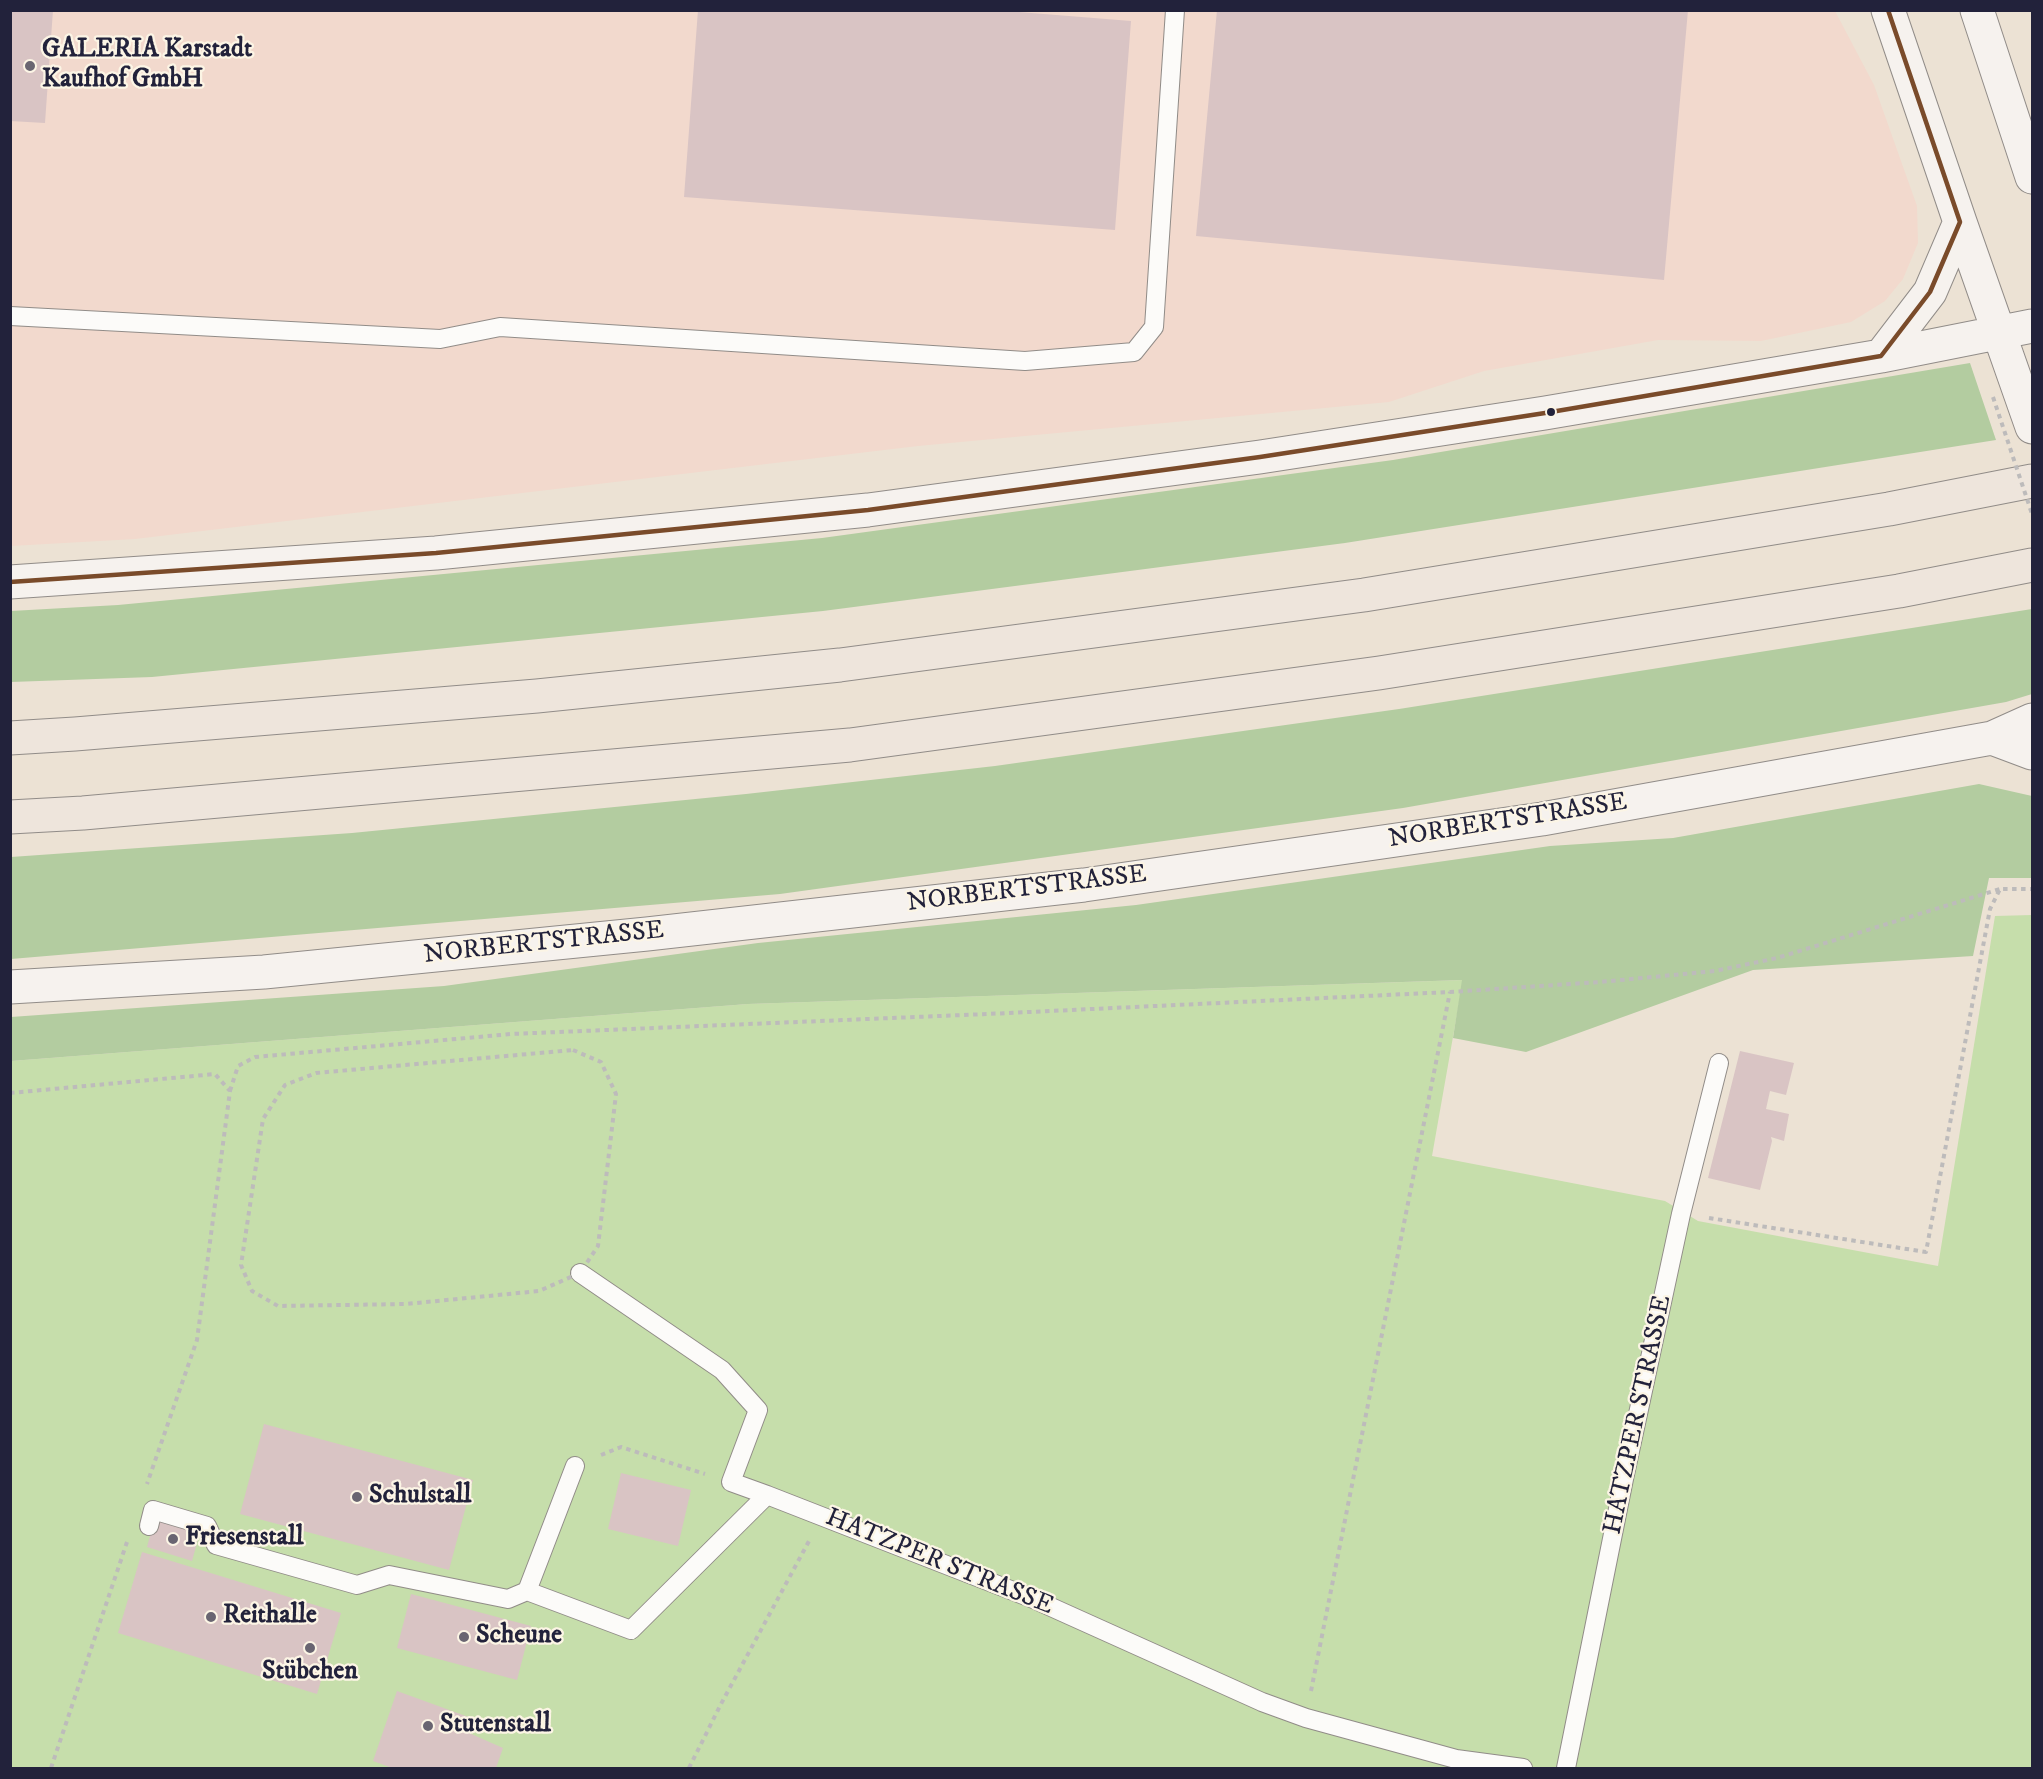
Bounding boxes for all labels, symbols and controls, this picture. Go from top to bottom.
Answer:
place label: GALERIA Karstadt Kaufhof GmbH [42,35,252,96]
marker: GALERIA Karstadt Kaufhof GmbH [23,59,37,73]
unlabelled marker [1545,406,1557,418]
street label: NORBERTSTRASSE [1386,788,1630,856]
street label: NORBERTSTRASSE [905,860,1149,920]
street label: NORBERTSTRASSE [422,916,666,972]
street label: HATZPER STRASSE [1598,1293,1680,1537]
place label: Schulstall [369,1481,471,1513]
marker: Schulstall [350,1490,364,1504]
street label: HATZPER STRASSE [820,1503,1058,1623]
place label: Friesenstall [185,1523,304,1555]
marker: Friesenstall [166,1532,180,1546]
place label: Reithalle [223,1601,317,1633]
marker: Reithalle [204,1610,218,1624]
place label: Scheune [476,1621,562,1653]
marker: Scheune [457,1630,471,1644]
marker: Stübchen [303,1641,317,1655]
place label: Stübchen [262,1657,358,1689]
place label: Stutenstall [440,1710,551,1742]
marker: Stutenstall [421,1719,435,1733]

